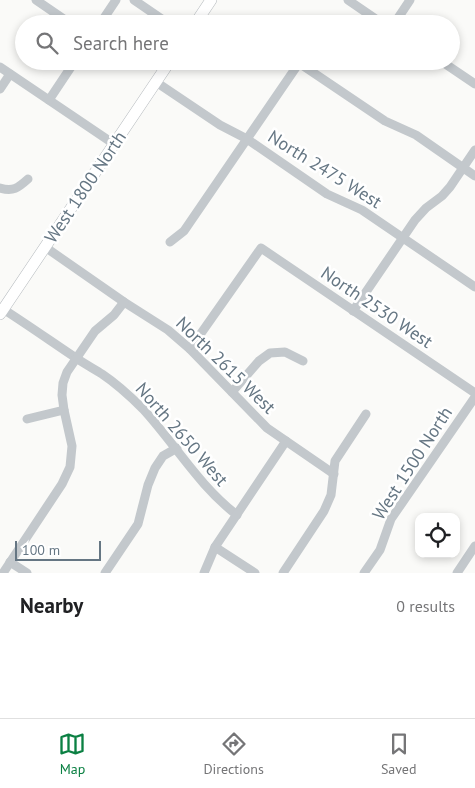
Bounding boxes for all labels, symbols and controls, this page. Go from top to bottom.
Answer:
search box [15,15,460,70]
icon: search [33,29,61,57]
text: Search here [73,31,169,55]
street label: North 2475 West [264,125,386,213]
street label: West 1800 North [39,127,131,247]
street label: North 2530 West [317,261,437,353]
street label: North 2615 West [171,312,281,418]
street label: North 2650 West [131,377,233,491]
street label: West 1500 North [367,402,457,524]
map controls [415,513,460,558]
button: locate [415,513,460,558]
scale bar [15,538,101,561]
text: 100 m [22,541,60,559]
text: Nearby [20,592,83,619]
text: 0 results [396,596,455,616]
tab: Map [58,730,86,778]
tab: Directions [203,730,264,778]
tab: Saved [381,730,417,778]

